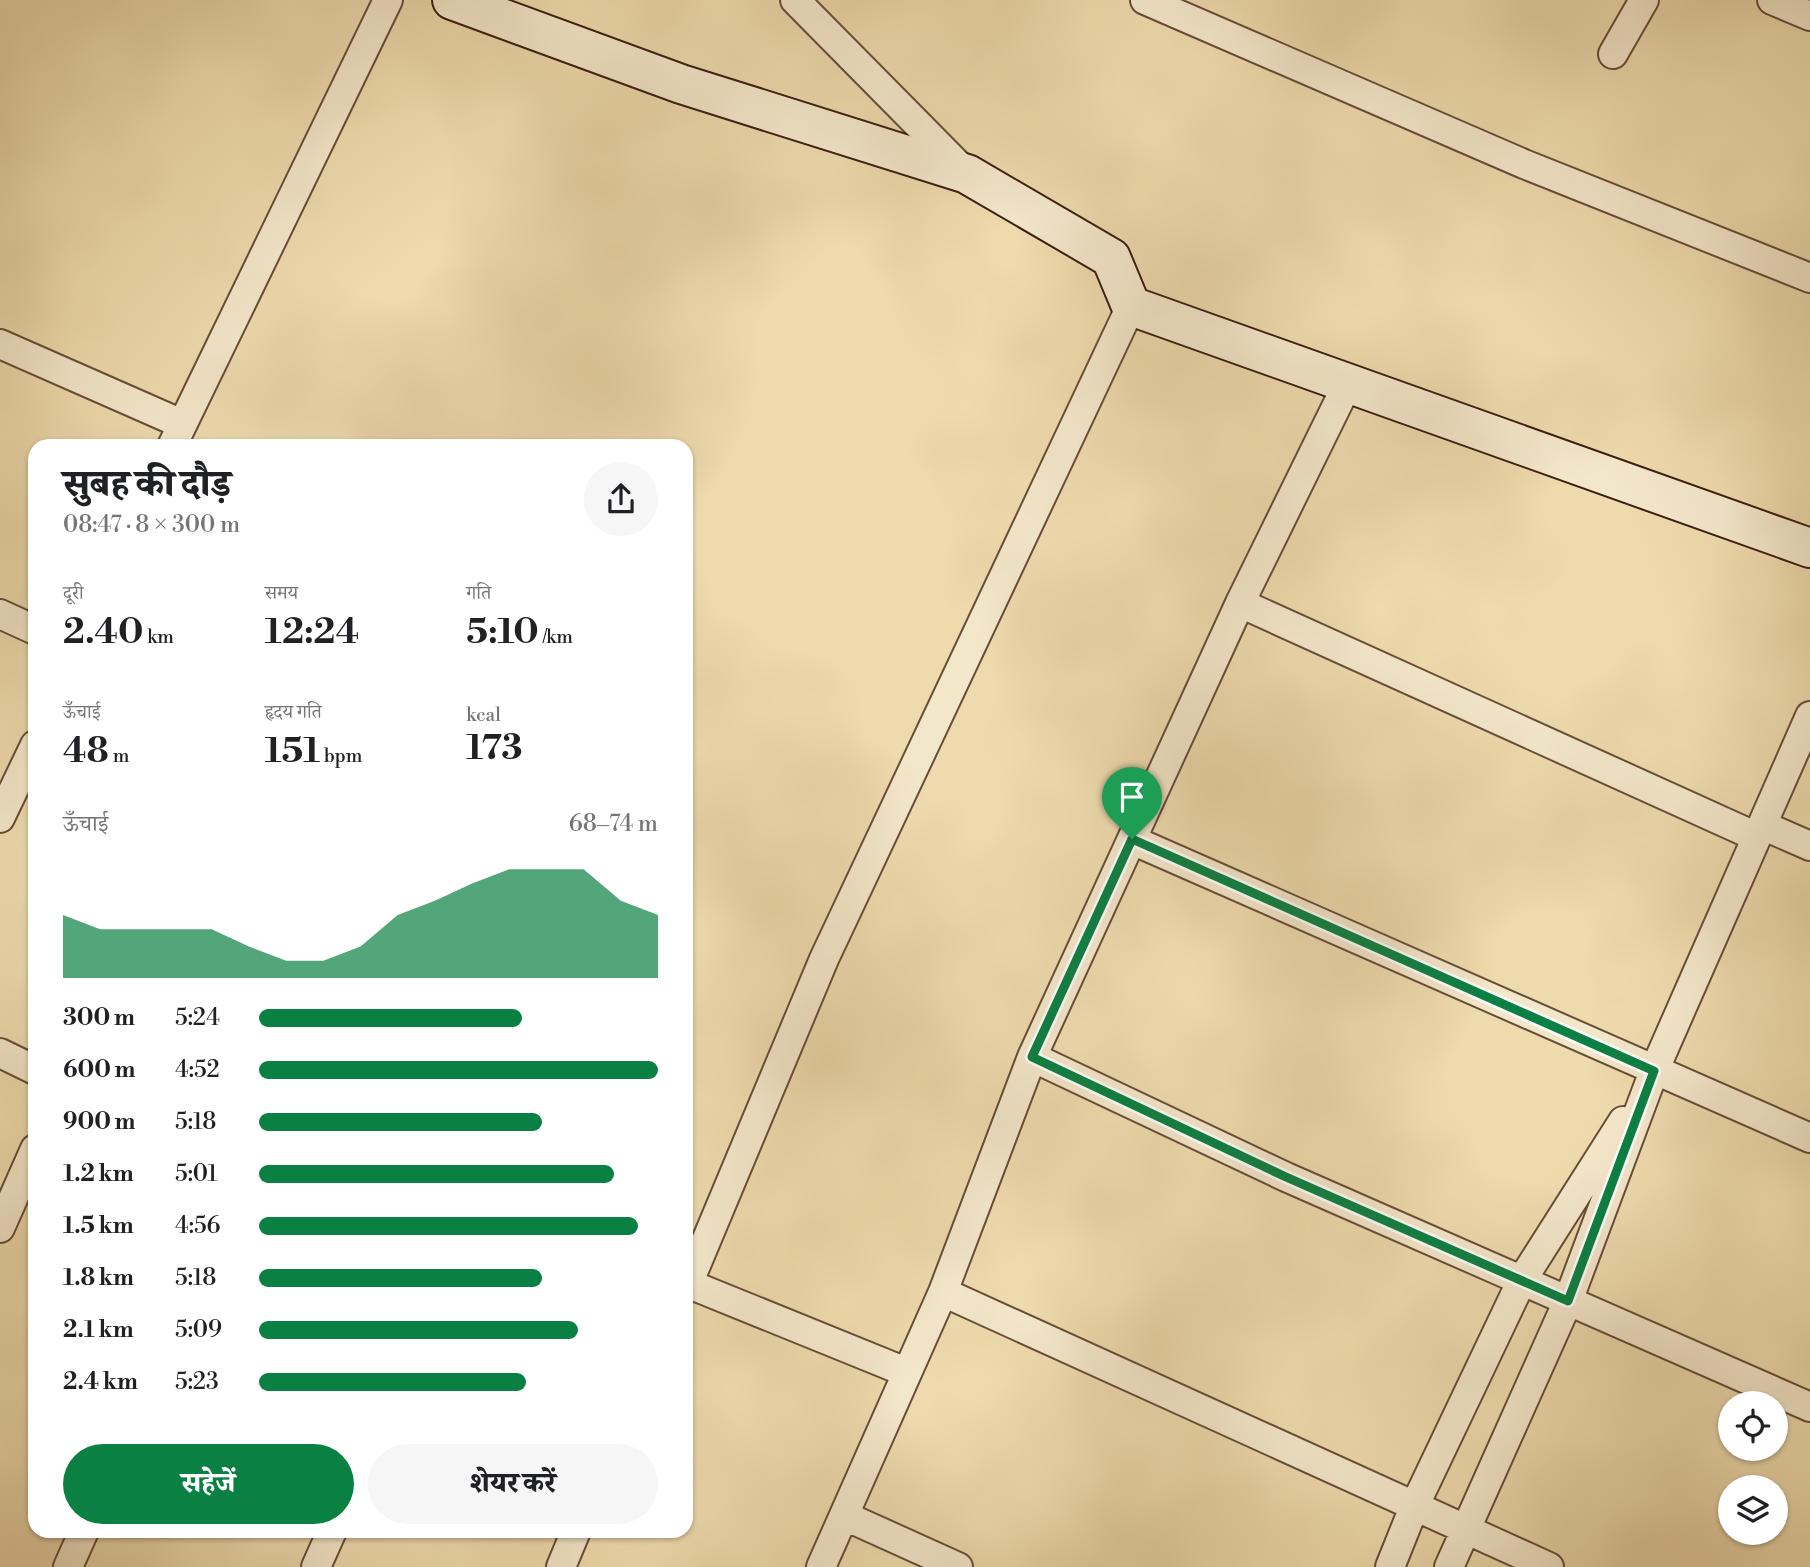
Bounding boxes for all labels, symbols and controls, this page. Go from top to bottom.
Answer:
text: सुबह की दौड़ [63,461,231,508]
button: share [584,462,658,536]
text: 08:47 · 8 × 300 m [63,511,240,539]
text: दूरी [63,581,84,605]
text: समय [265,581,298,605]
text: गति [466,581,491,605]
text: 2.40 [63,611,143,654]
text: 12:24 [265,611,359,654]
text: 5:10 [466,611,539,654]
text: km [143,625,174,649]
text: /km [539,625,573,649]
text: ऊँचाई [63,700,100,724]
text: हृदय गति [265,700,322,724]
text: kcal [466,703,501,727]
text: 173 [466,727,522,770]
text: 48 [63,730,109,773]
text: 151 [265,730,320,773]
text: m [109,744,129,768]
text: bpm [320,744,362,768]
pin [1102,767,1162,839]
icon: arrive [1113,778,1151,816]
text: ऊँचाई [63,810,108,838]
text: 68–74 m [569,810,658,838]
text: 300 m [63,1004,135,1032]
text: 5:24 [175,1004,220,1032]
text: 600 m [63,1056,136,1084]
text: 4:52 [175,1056,220,1084]
text: 900 m [63,1108,136,1136]
text: 5:18 [175,1108,216,1136]
text: 1.2 km [63,1160,134,1188]
text: 5:01 [175,1160,217,1188]
text: 1.5 km [63,1212,134,1240]
text: 4:56 [175,1212,221,1240]
text: 1.8 km [63,1264,134,1292]
text: 5:18 [175,1264,216,1292]
text: 2.1 km [63,1316,134,1344]
text: 5:09 [175,1316,222,1344]
text: 2.4 km [63,1368,138,1396]
text: 5:23 [175,1368,219,1396]
map controls [1718,1391,1788,1545]
button: locate [1718,1391,1788,1461]
button: सहेजें [63,1444,354,1524]
button: शेयर करें [368,1444,658,1524]
button: layers [1718,1475,1788,1545]

